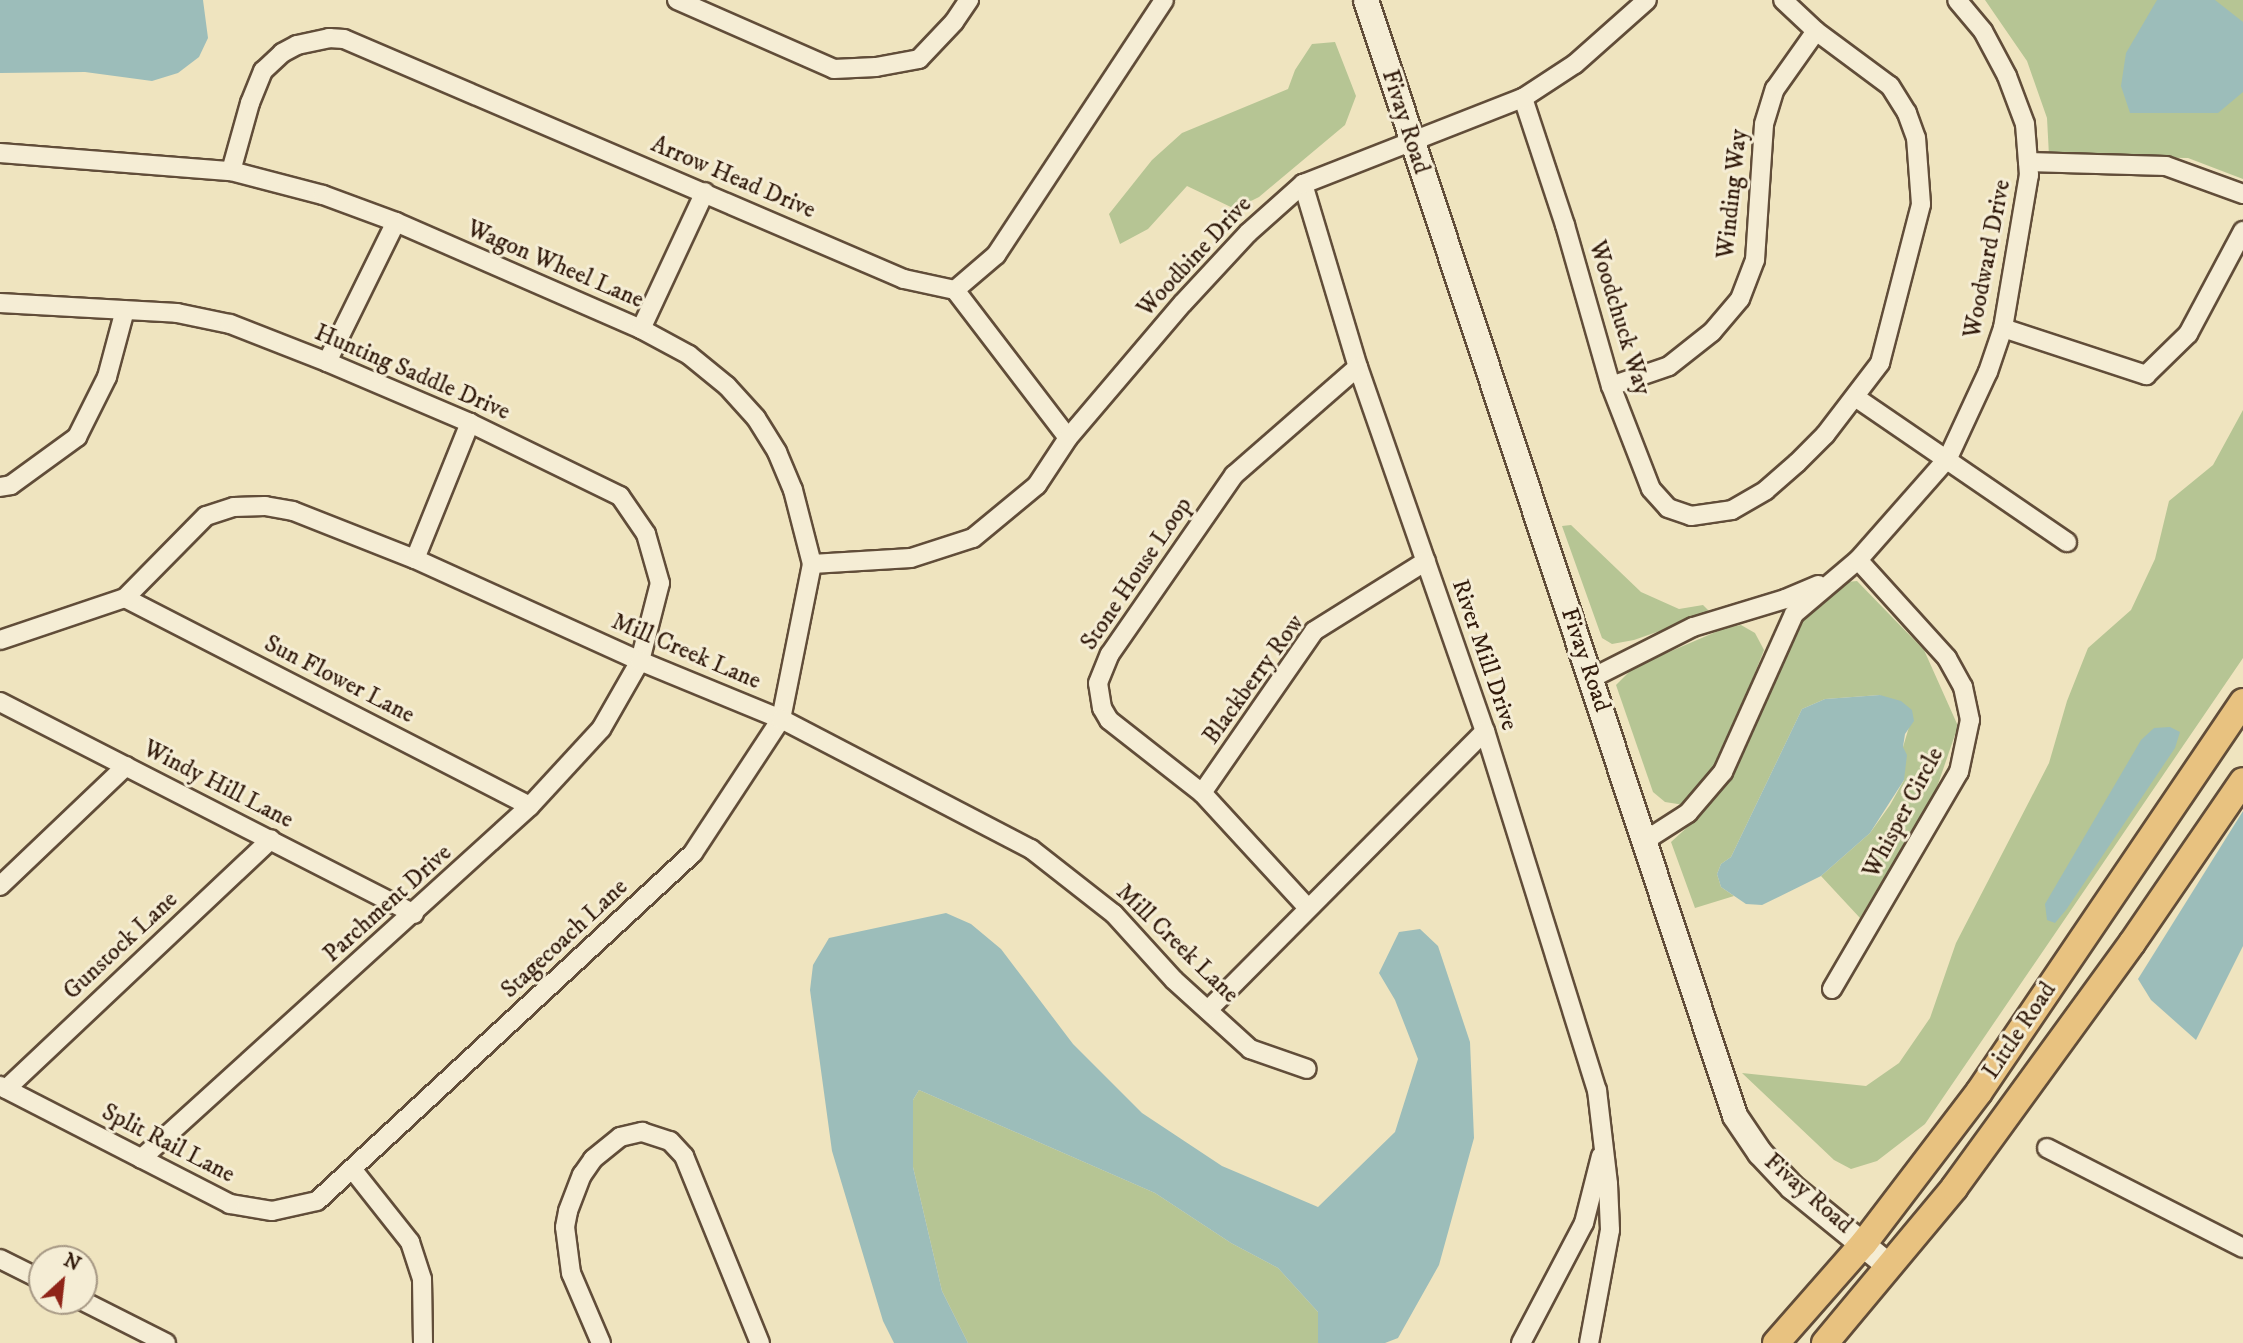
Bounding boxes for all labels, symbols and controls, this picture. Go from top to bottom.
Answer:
street label: Fivay Road [1375,66,1435,178]
street label: Winding Way [1712,128,1754,260]
street label: Arrow Head Drive [646,130,820,226]
street label: Woodward Drive [1959,177,2017,341]
street label: Woodbine Drive [1132,191,1258,323]
street label: Wagon Wheel Lane [462,215,648,315]
street label: Woodchuck Way [1582,237,1656,399]
street label: Hunting Saddle Drive [310,319,514,427]
street label: Stone House Loop [1075,492,1199,656]
street label: River Mill Drive [1445,576,1523,734]
street label: Fivay Road [1554,604,1616,716]
street label: Mill Creek Lane [607,608,765,696]
street label: Blackberry Row [1197,610,1311,750]
street label: Sun Flower Lane [259,630,419,730]
street label: Windy Hill Lane [138,735,298,835]
street label: Whisper Circle [1858,743,1950,883]
street label: Parchment Drive [318,839,458,969]
street label: Stagecoach Lane [496,873,634,1005]
street label: Mill Creek Lane [1110,878,1244,1010]
street label: Gunstock Lane [58,886,184,1006]
street label: Little Road [1977,977,2063,1085]
street label: Split Rail Lane [97,1098,239,1190]
street label: Fivay Road [1758,1148,1858,1240]
north arrow [28,1245,98,1315]
text: N [60,1249,84,1276]

